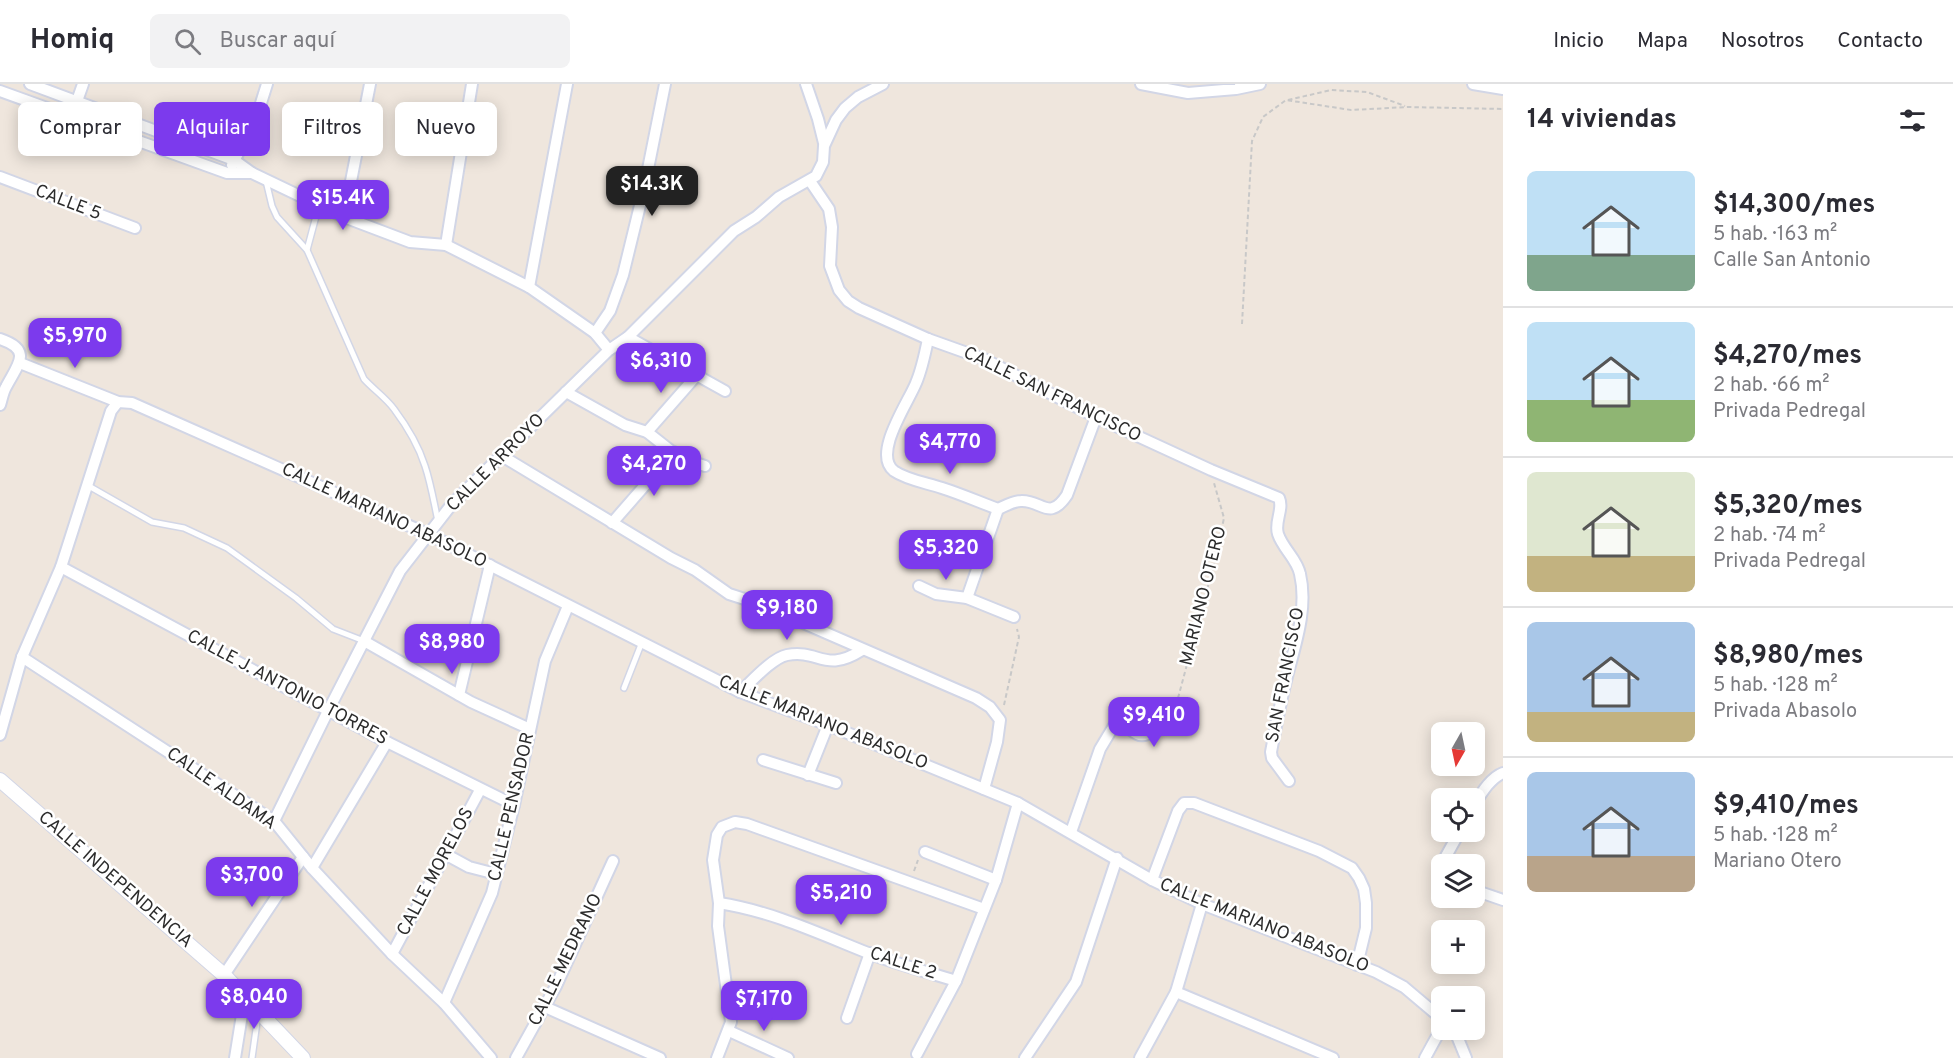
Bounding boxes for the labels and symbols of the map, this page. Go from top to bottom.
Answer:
pin: $14.3K [603,166,701,217]
street label: CALLE 5 [31,180,105,226]
pin: $15.4K [294,180,392,231]
pin: $5,970 [26,318,124,369]
street label: CALLE SAN FRANCISCO [959,342,1145,448]
pin: $6,310 [612,343,710,394]
street label: CALLE ARROYO [442,409,550,517]
pin: $4,770 [901,424,999,475]
pin: $4,270 [605,446,703,497]
street label: CALLE MARIANO ABASOLO [278,458,490,574]
street label: MARIANO OTERO [1176,524,1232,668]
pin: $5,320 [897,530,995,581]
pin: $9,180 [738,590,836,641]
street label: SAN FRANCISCO [1262,605,1310,745]
pin: $8,980 [403,624,501,675]
street label: CALLE J. ANTONIO TORRES [182,625,392,751]
street label: CALLE MARIANO ABASOLO [715,670,931,776]
pin: $9,410 [1105,697,1203,748]
north arrow [1431,722,1485,776]
street label: CALLE PENSADOR [484,730,540,884]
street label: CALLE ALDAMA [162,743,280,835]
street label: CALLE MORELOS [392,804,480,940]
street label: CALLE INDEPENDENCIA [33,807,197,953]
pin: $3,700 [203,857,301,908]
street label: CALLE MARIANO ABASOLO [1156,873,1372,979]
pin: $5,210 [792,875,890,926]
street label: CALLE MEDRANO [524,890,608,1030]
street label: CALLE 2 [866,942,940,986]
pin: $8,040 [205,979,303,1030]
pin: $7,170 [715,981,813,1032]

